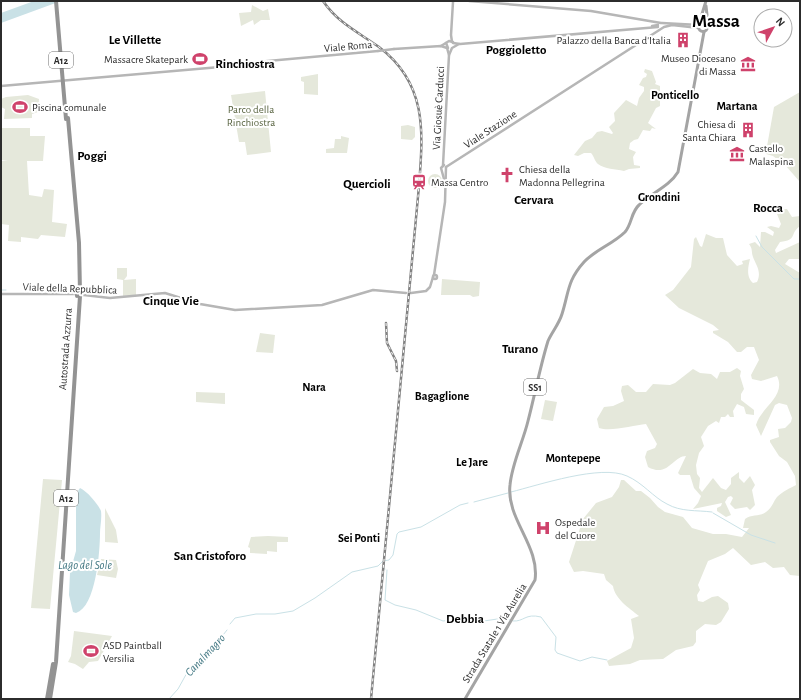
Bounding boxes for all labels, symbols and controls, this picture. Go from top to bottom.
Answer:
north arrow [753,8,793,48]
district label: Massa [692,12,740,31]
text: N [774,15,787,28]
building icon: Palazzo della Banca d'Italia [674,31,692,49]
district label: Le Villette [109,34,161,47]
place label: Palazzo della Banca d'Italia [556,35,671,46]
street label: Viale Roma [323,39,373,54]
district label: Poggioletto [486,44,547,57]
sports icon: Massacre Skatepark [191,50,209,68]
road number: A12 [49,52,73,68]
place label: Museo Diocesano di Massa [661,53,736,77]
place label: Massacre Skatepark [104,54,188,65]
museum icon: Museo Diocesano di Massa [739,55,757,73]
district label: Rinchiostra [215,58,275,71]
street label: Via Giosuè Carducci [431,66,446,150]
district label: Ponticello [651,89,699,101]
sports icon: Piscina comunale [11,98,29,116]
district label: Martana [716,100,758,112]
place label: Piscina comunale [32,102,106,113]
park label: Parco della Rinchiostra [227,104,275,128]
street label: Viale Stazione [462,108,519,151]
place label: Chiesa di Santa Chiara [682,119,736,143]
building icon: Chiesa di Santa Chiara [739,121,757,139]
place label: Castello Malaspina [749,143,794,167]
museum icon: Castello Malaspina [728,145,746,163]
district label: Poggi [77,150,107,163]
place label: Chiesa della Madonna Pellegrina [519,164,605,188]
church icon: Chiesa della Madonna Pellegrina [498,166,516,184]
station icon: Massa Centro [410,173,428,191]
place label: Massa Centro [431,177,488,188]
district label: Quercioli [343,178,391,191]
district label: Grondini [638,191,680,203]
district label: Cervara [514,194,554,207]
district label: Rocca [753,202,783,215]
street label: Viale della Repubblica [23,281,117,296]
district label: Cinque Vie [143,295,199,308]
street label: Autostrada Azzurra [57,308,74,390]
district label: Turano [502,343,539,356]
road number: SS1 [524,379,546,395]
district label: Nara [302,381,326,393]
district label: Bagaglione [415,390,470,402]
district label: Montepepe [546,452,601,464]
district label: Le Jare [456,456,488,468]
road number: A12 [54,490,78,506]
place label: Ospedale del Cuore [555,517,595,541]
hospital icon: Ospedale del Cuore [534,519,552,537]
district label: Sei Ponti [338,532,380,544]
district label: San Cristoforo [174,550,247,563]
water label: Lago del Sole [58,559,112,571]
street label: Strada Statale 1 Via Aurelia [460,582,528,685]
district label: Debbia [446,613,484,626]
water label: Canalmagro [183,632,227,678]
place label: ASD Paintball Versilia [103,640,162,664]
sports icon: ASD Paintball Versilia [82,642,100,660]

